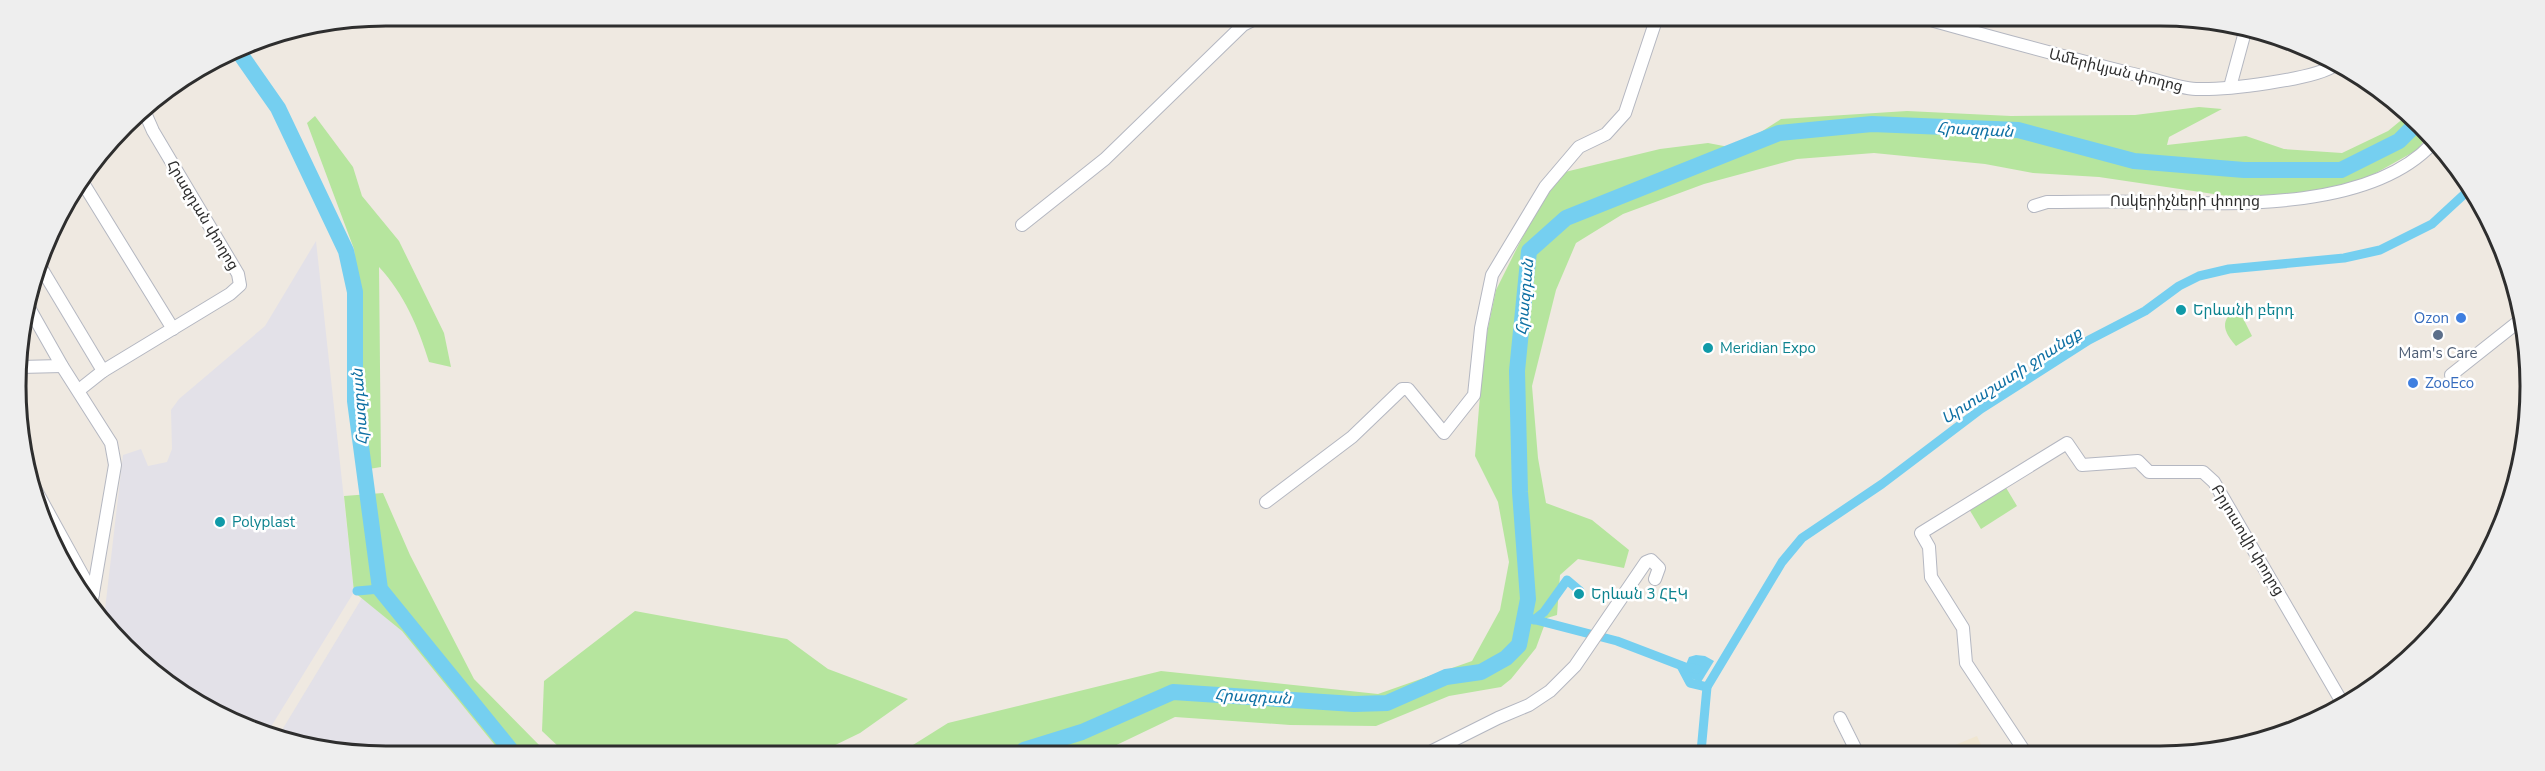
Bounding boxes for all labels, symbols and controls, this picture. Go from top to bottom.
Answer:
street label: Ամերիկյան փողոց [2047,44,2185,96]
water label: Հրազդան [1936,117,2015,143]
street label: Հրազդան փողոց [162,156,244,274]
street label: Ոսկերիչների փողոց [2110,191,2260,211]
water label: Հրազդան [1511,257,1539,336]
place label: Երևանի բերդ [2193,300,2294,320]
marker: Երևանի բերդ [2174,303,2188,317]
place label: Ozon [2414,308,2449,328]
marker: Ozon [2454,311,2468,325]
water label: Արտաշատի ջրանցք [1937,321,2087,430]
marker: Mam's Care [2431,328,2445,342]
place label: Meridian Expo [1720,338,1816,358]
marker: Meridian Expo [1701,341,1715,355]
place label: Mam's Care [2398,343,2478,363]
water label: Հրազդան [346,367,374,446]
place label: ZooEco [2425,373,2474,393]
marker: ZooEco [2406,376,2420,390]
street label: Բրյուսովի փողոց [2207,481,2289,599]
place label: Polyplast [232,512,296,532]
marker: Polyplast [213,515,227,529]
place label: Երևան 3 ՀԷԿ [1591,584,1688,604]
marker: Երևան 3 ՀԷԿ [1572,587,1586,601]
water label: Հրազդան [1214,684,1293,710]

